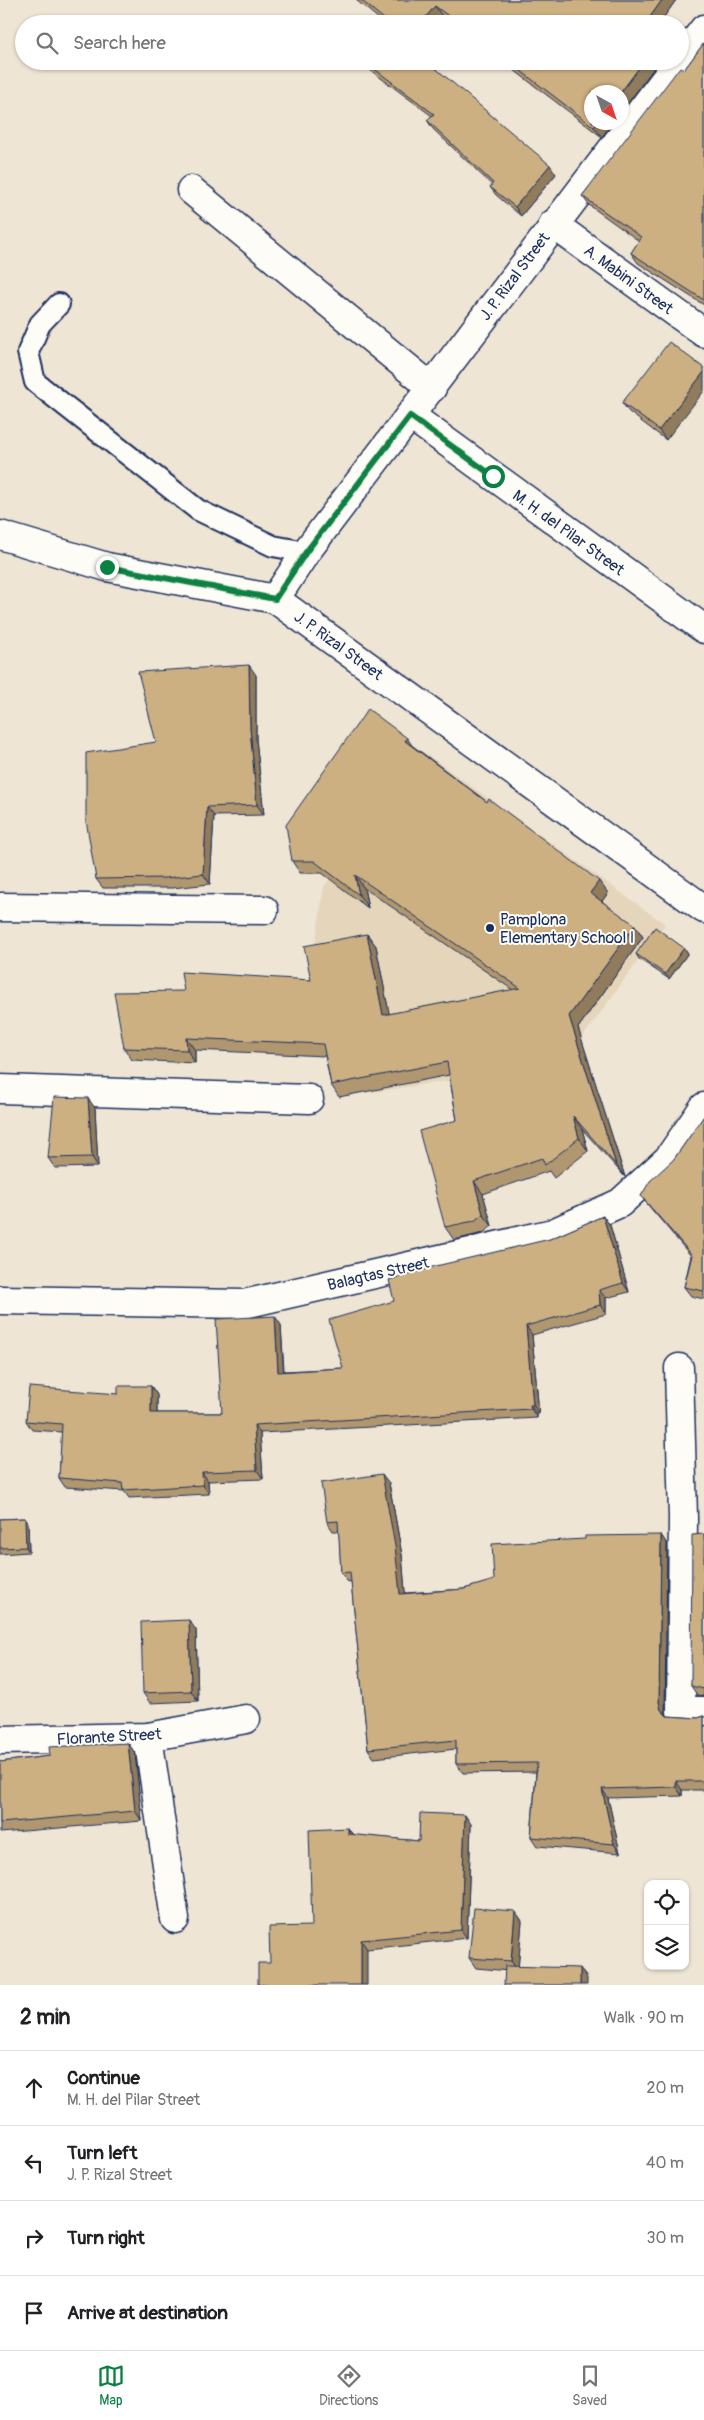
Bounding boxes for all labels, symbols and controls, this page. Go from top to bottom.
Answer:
search box [15,15,689,70]
icon: search [33,29,61,57]
text: Search here [73,31,166,55]
north arrow [584,85,629,130]
street label: J. P. Rizal Street [475,228,555,325]
street label: A. Mabini Street [580,241,677,319]
route start [482,465,505,488]
street label: M. H. del Pilar Street [509,486,629,580]
route end [96,556,119,579]
street label: J. P. Rizal Street [290,607,387,685]
place label: Pamplona Elementary School I [500,910,634,948]
marker: Pamplona Elementary School I [484,922,496,934]
street label: Balagtas Street [325,1252,432,1295]
street label: Florante Street [56,1724,162,1750]
map controls [644,1880,689,1970]
button: locate [644,1880,689,1925]
button: layers [644,1925,689,1970]
text: 2 min [20,2004,70,2031]
text: Walk · 90 m [603,2008,684,2028]
text: Continue [67,2066,140,2090]
icon: ahead [20,2074,48,2102]
text: 20 m [646,2078,684,2098]
text: M. H. del Pilar Street [67,2090,200,2110]
text: Turn left [67,2141,137,2165]
icon: left [20,2149,48,2177]
text: 40 m [646,2153,684,2173]
text: J. P. Rizal Street [67,2165,172,2185]
icon: right [20,2224,48,2252]
text: Turn right [67,2226,145,2250]
text: 30 m [646,2228,684,2248]
icon: arrive [20,2299,48,2327]
text: Arrive at destination [67,2301,228,2325]
tab: Map [97,2362,125,2409]
tab: Directions [319,2362,378,2409]
tab: Saved [572,2362,607,2409]

